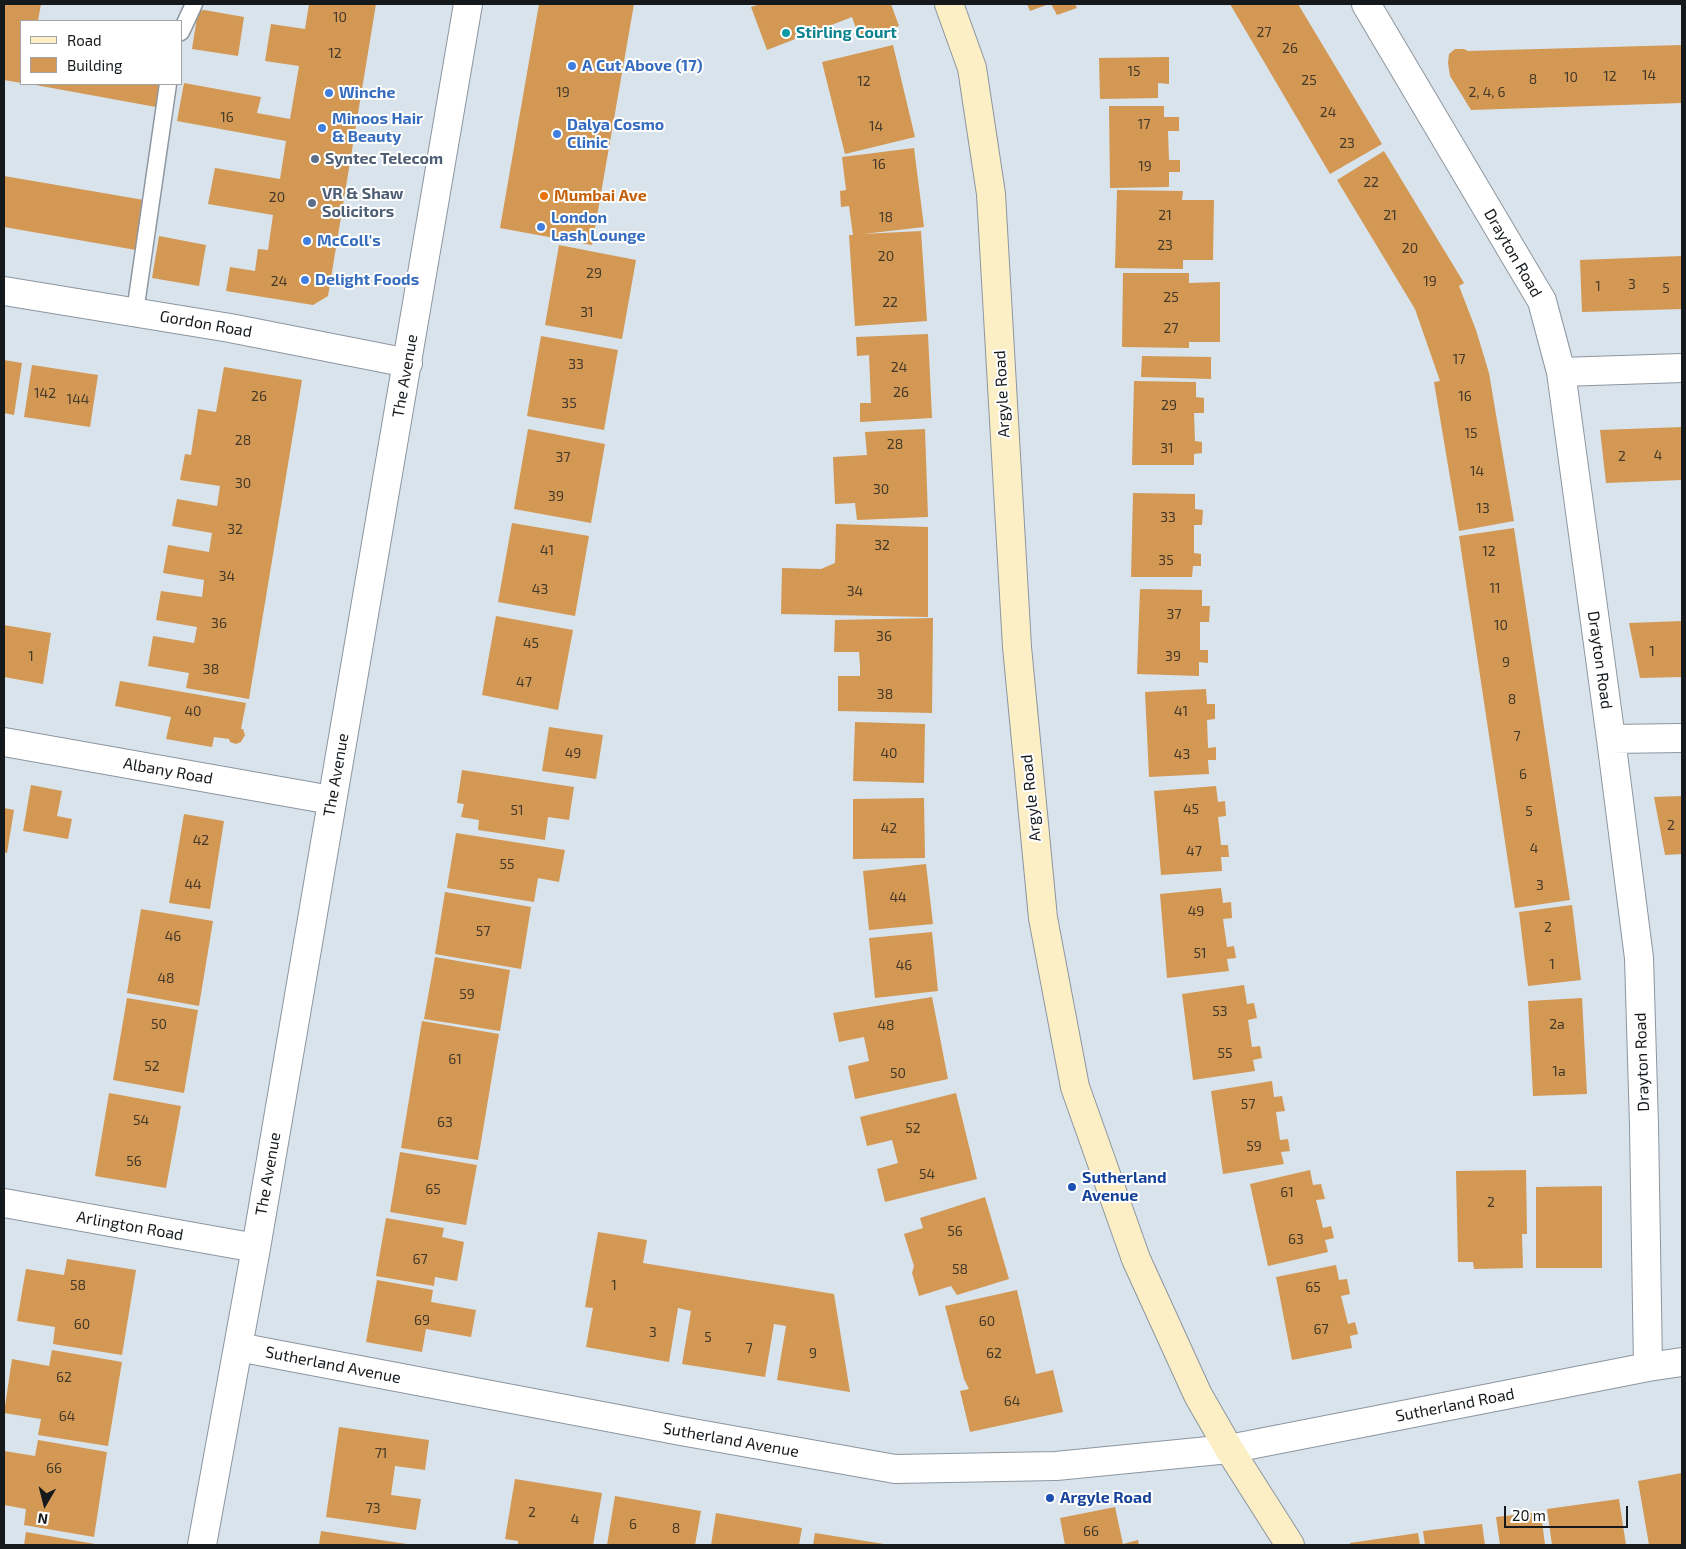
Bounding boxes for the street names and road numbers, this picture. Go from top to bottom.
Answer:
street label: Drayton Road [1480,205,1546,301]
street label: Gordon Road [158,306,254,342]
street label: The Avenue [388,333,422,419]
street label: Argyle Road [990,350,1014,438]
street label: Drayton Road [1584,610,1616,710]
street label: The Avenue [319,732,353,818]
street label: Albany Road [122,754,214,788]
street label: Argyle Road [1017,754,1045,842]
street label: Drayton Road [1631,1012,1653,1112]
street label: The Avenue [251,1131,285,1217]
street label: Arlington Road [75,1207,185,1245]
street label: Sutherland Avenue [264,1342,402,1388]
street label: Sutherland Road [1394,1384,1516,1426]
street label: Sutherland Avenue [662,1419,800,1461]

